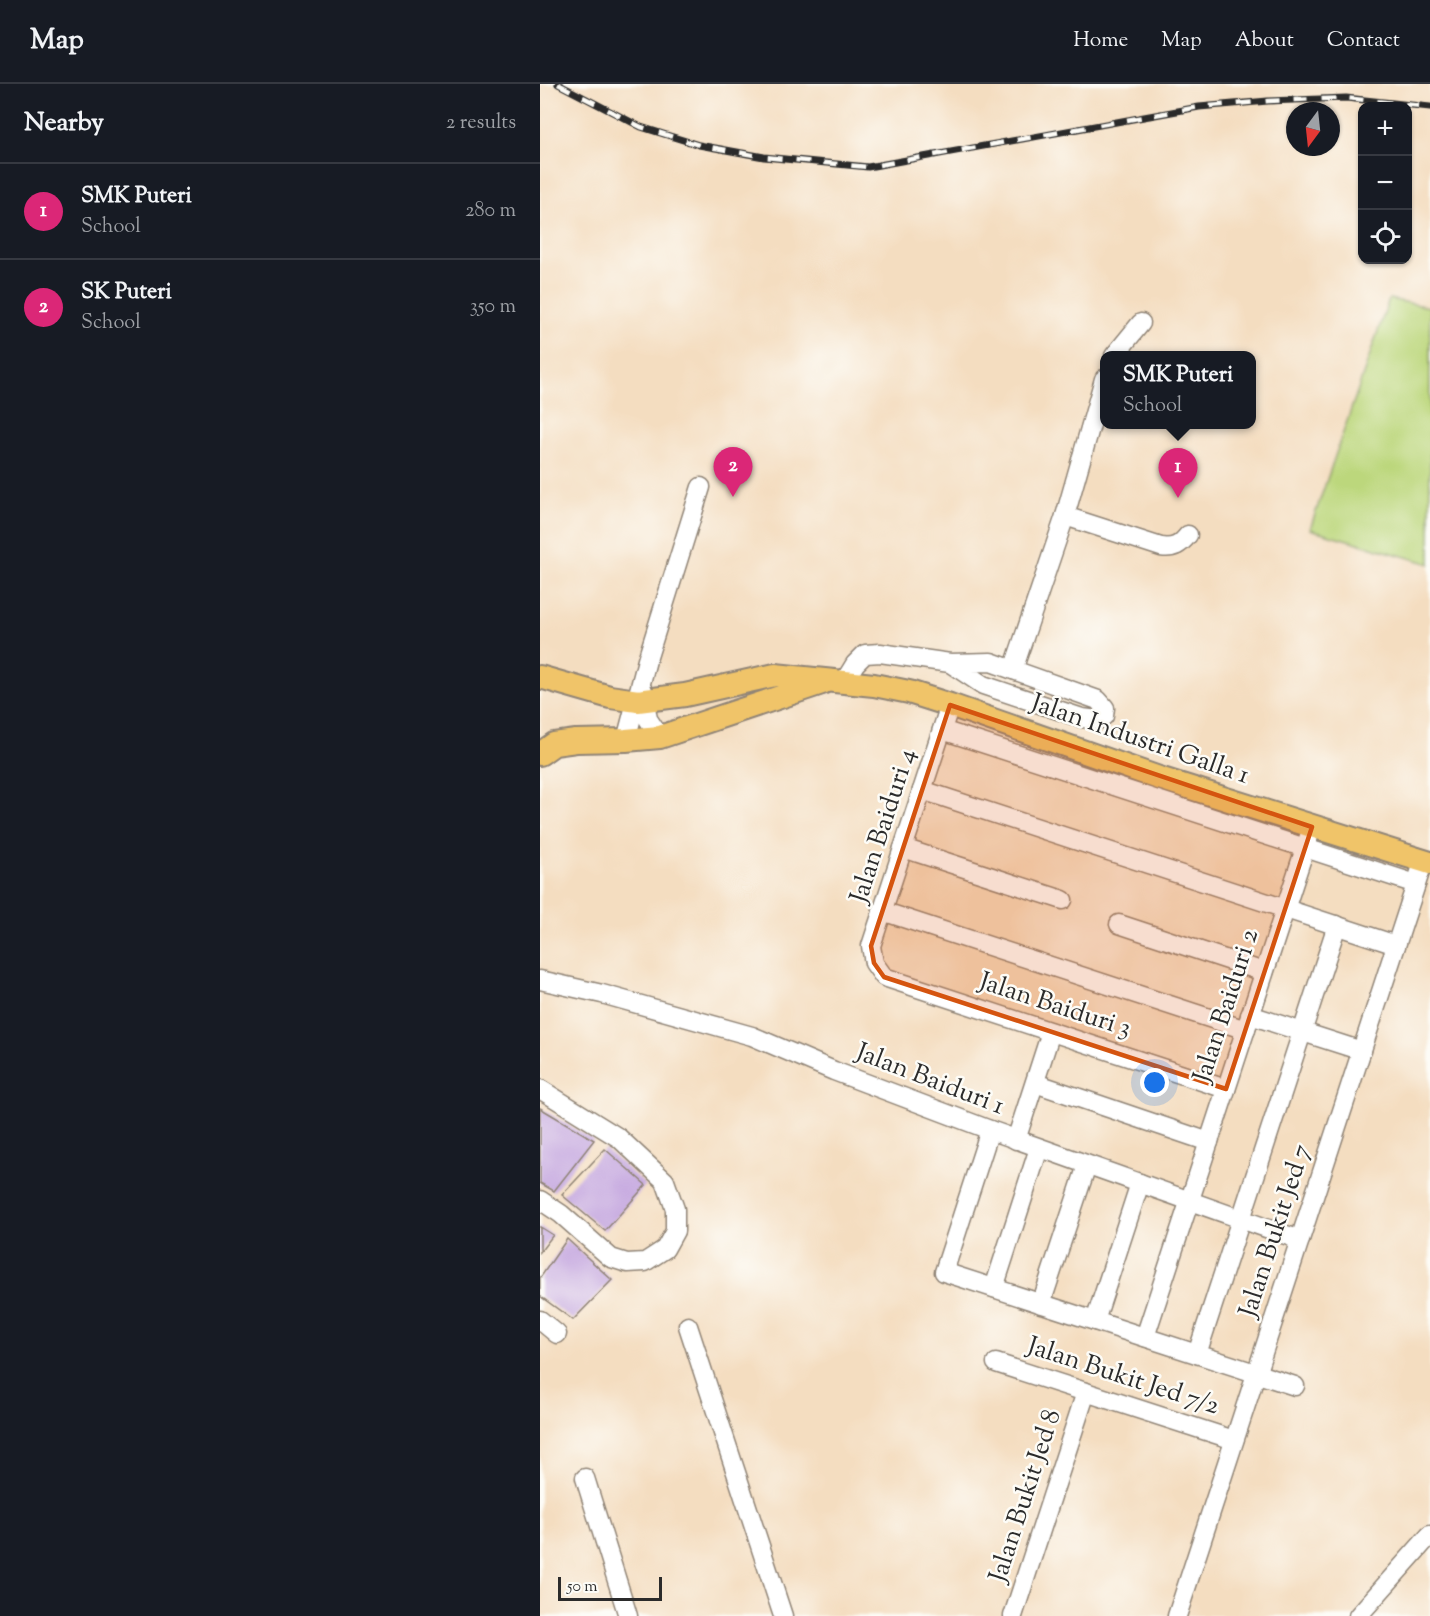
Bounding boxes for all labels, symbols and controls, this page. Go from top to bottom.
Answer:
text: Map [30,21,84,61]
text: Home [1073,26,1128,56]
text: Map [1161,26,1202,56]
text: About [1235,26,1294,56]
text: Contact [1327,26,1400,56]
north arrow [1286,102,1340,156]
map controls [1358,102,1412,264]
button: + [1358,102,1412,156]
text: Nearby [24,105,104,142]
text: 2 results [446,109,516,138]
button: − [1358,156,1412,210]
text: SMK Puteri [81,181,192,213]
text: 1 [40,197,47,226]
text: 280 m [465,197,516,226]
button: locate [1358,210,1412,264]
text: School [81,213,141,242]
text: SK Puteri [81,277,172,309]
text: 2 [39,293,48,322]
text: 350 m [470,293,516,322]
text: School [81,309,141,338]
popup [1100,351,1256,429]
text: SMK Puteri [1123,360,1233,392]
text: School [1123,392,1182,421]
pin: 2 [714,448,752,497]
pin: 1 [1158,448,1198,498]
street label: Jalan Industri Galla 1 [1024,685,1254,795]
street label: Jalan Baiduri 4 [841,744,926,910]
street label: Jalan Baiduri 2 [1184,924,1269,1089]
street label: Jalan Baiduri 3 [972,963,1136,1048]
street label: Jalan Baiduri 1 [849,1034,1010,1125]
your location [1140,1068,1169,1097]
street label: Jalan Bukit Jed 7 [1230,1140,1321,1324]
street label: Jalan Bukit Jed 7/2 [1020,1328,1224,1425]
street label: Jalan Bukit Jed 8 [980,1405,1071,1589]
scale bar [558,1574,662,1602]
text: 50 m [567,1576,598,1599]

